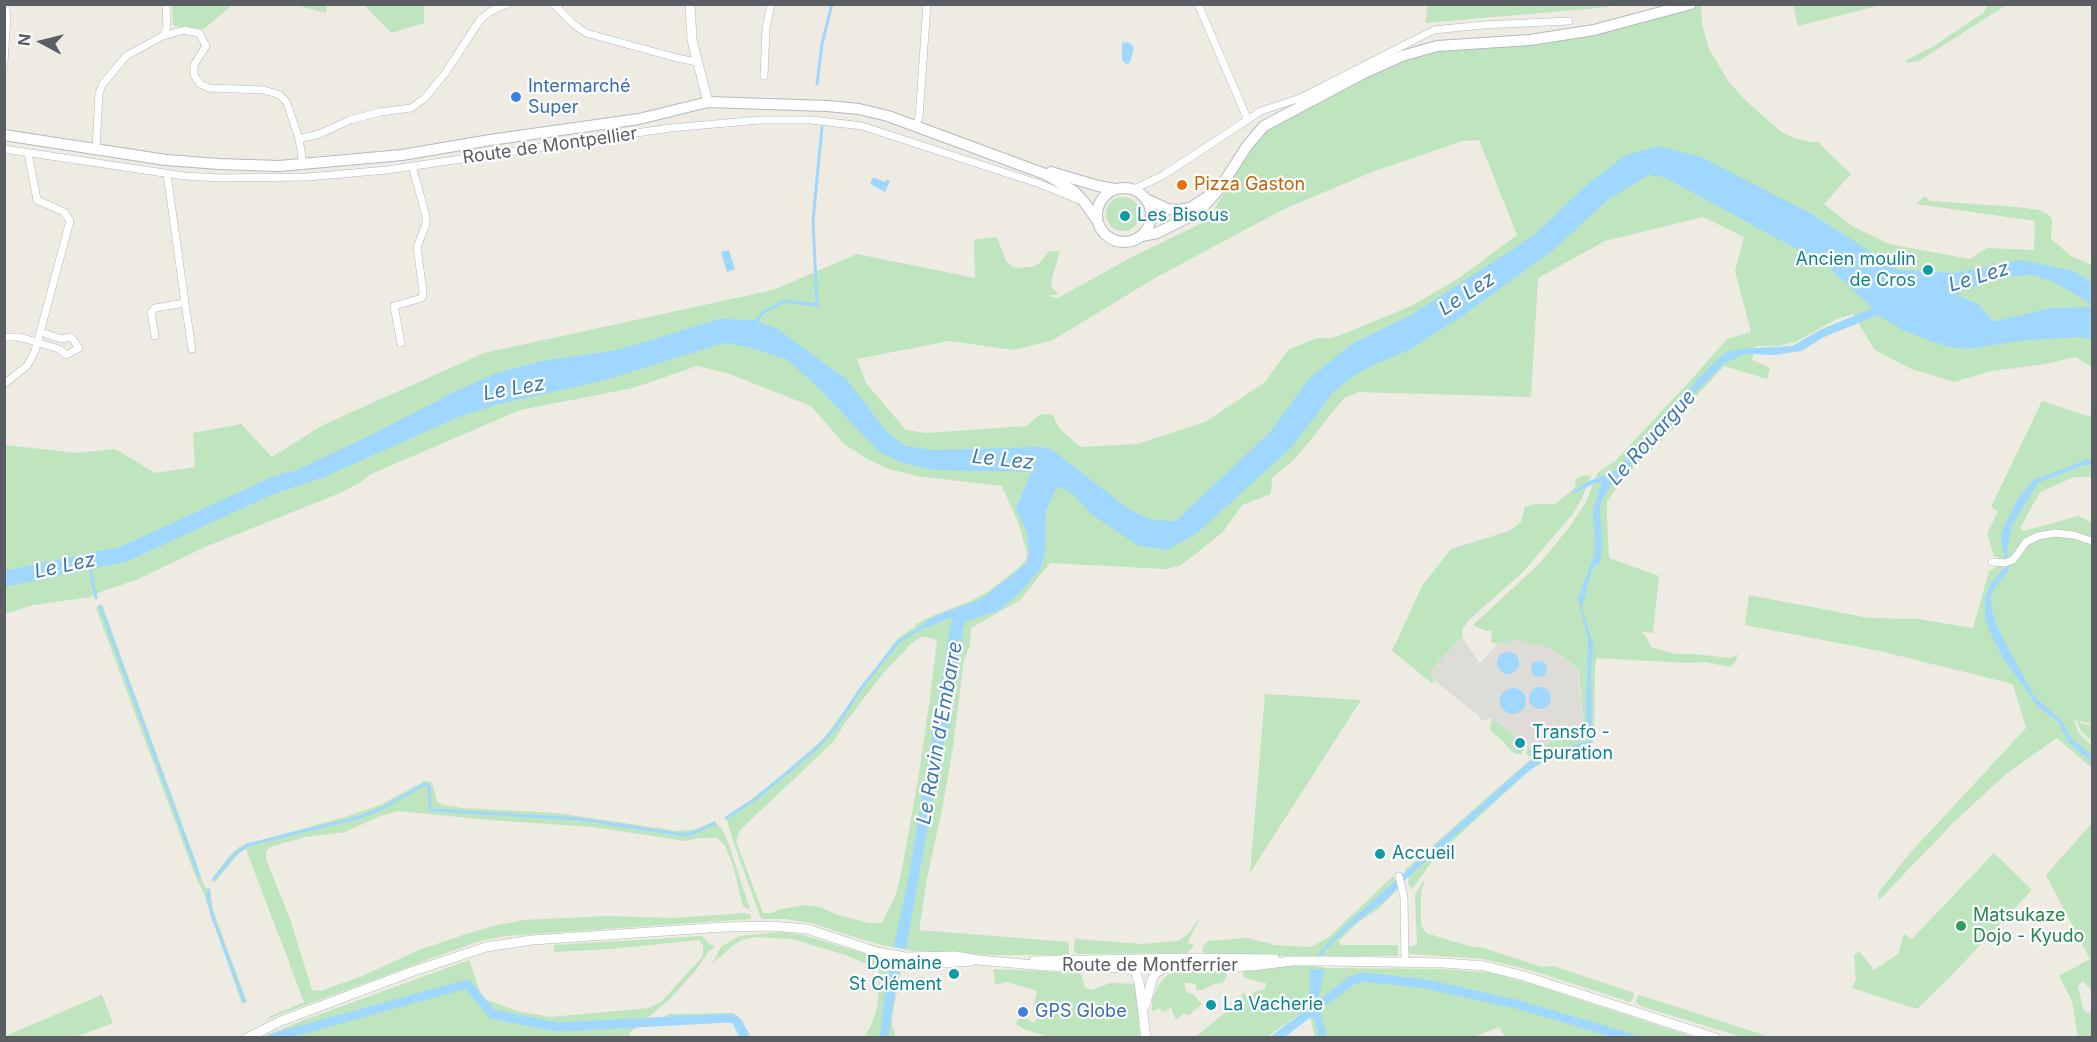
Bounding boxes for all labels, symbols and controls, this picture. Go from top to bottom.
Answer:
north arrow [12,12,72,72]
text: N [13,33,35,47]
place label: Intermarché Super [528,76,631,118]
marker: Intermarché Super [509,90,523,104]
street label: Route de Montpellier [461,123,639,169]
place label: Pizza Gaston [1194,174,1305,196]
marker: Pizza Gaston [1175,178,1189,192]
place label: Les Bisous [1137,205,1229,227]
marker: Les Bisous [1118,209,1132,223]
place label: Ancien moulin de Cros [1796,249,1916,292]
water label: Le Lez [1946,256,2012,298]
marker: Ancien moulin de Cros [1921,263,1935,277]
water label: Le Lez [1434,267,1500,321]
water label: Le Lez [481,372,547,406]
water label: Le Rouargue [1603,385,1701,491]
water label: Le Lez [971,445,1035,475]
water label: Le Lez [32,548,98,584]
water label: Le Ravin d'Embarre [912,640,968,826]
place label: Transfo - Epuration [1532,722,1613,764]
marker: Transfo - Epuration [1513,736,1527,750]
place label: Accueil [1392,843,1455,865]
marker: Accueil [1373,847,1387,861]
place label: Matsukaze Dojo - Kyudo [1973,905,2084,948]
marker: Matsukaze Dojo - Kyudo [1954,919,1968,933]
place label: Domaine St Clément [849,953,942,996]
street label: Route de Montferrier [1062,955,1238,977]
marker: Domaine St Clément [947,967,961,981]
place label: La Vacherie [1223,994,1323,1016]
marker: La Vacherie [1204,998,1218,1012]
place label: GPS Globe [1035,1001,1127,1023]
marker: GPS Globe [1016,1005,1030,1019]

